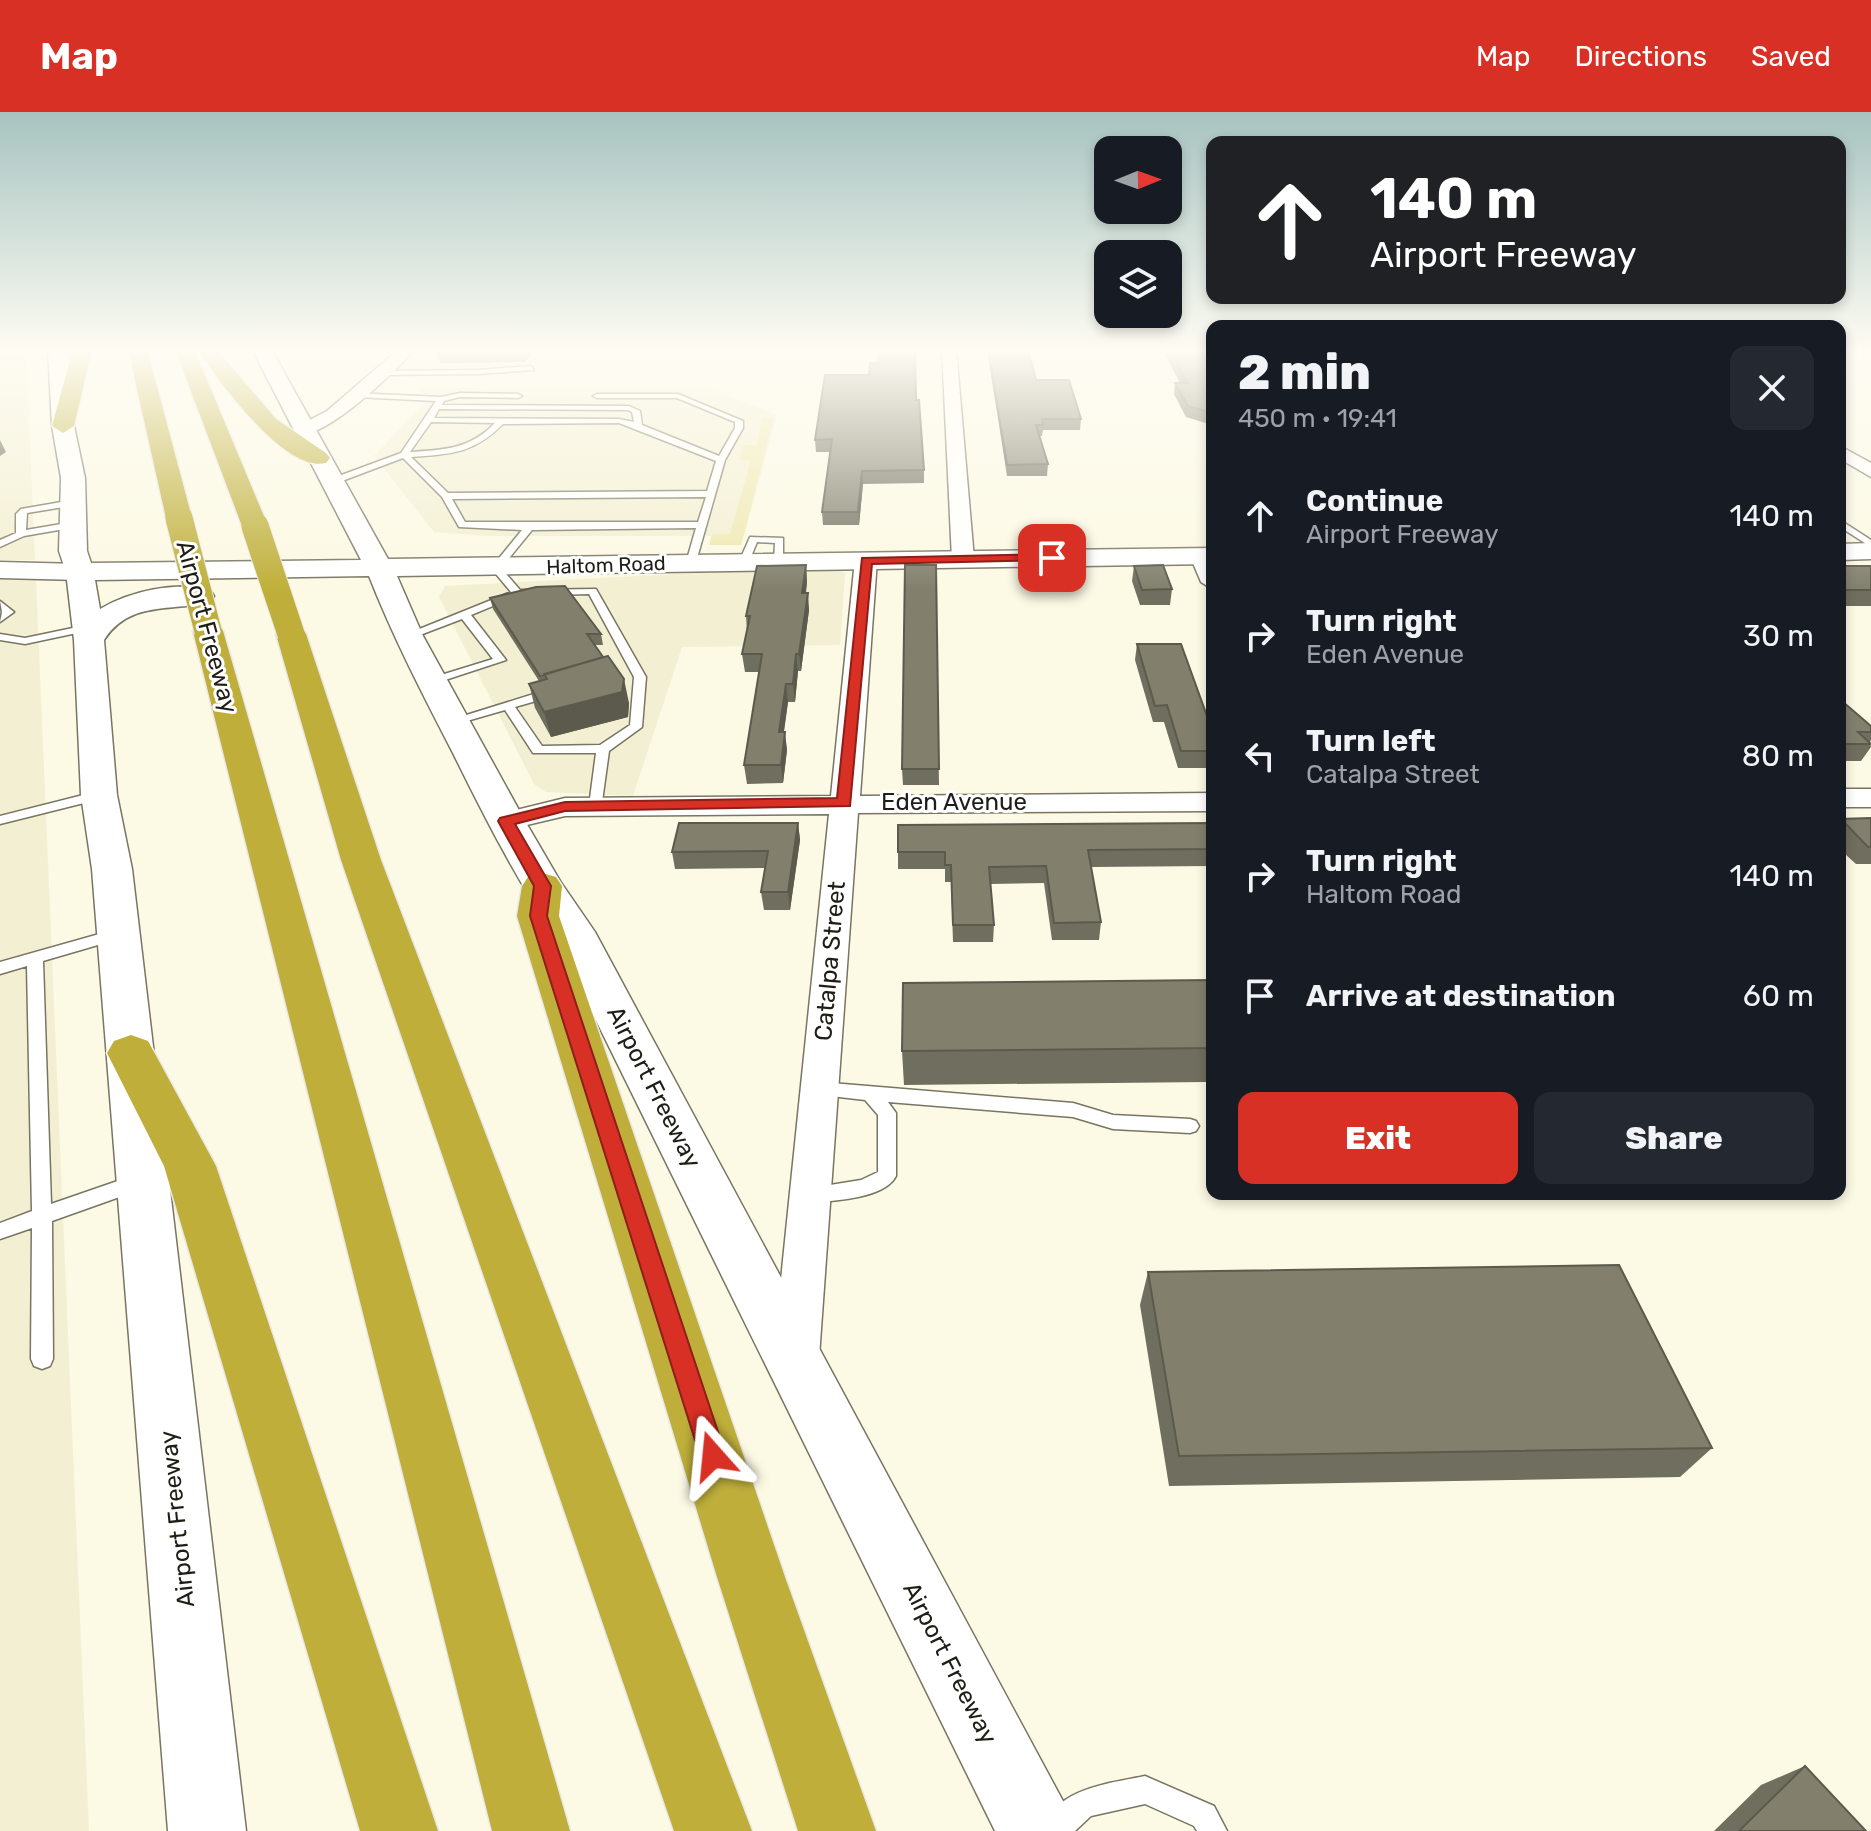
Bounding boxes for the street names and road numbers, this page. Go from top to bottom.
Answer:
street label: Airport Freeway [170,538,244,716]
street label: Haltom Road [546,551,666,579]
street label: Eden Avenue [881,788,1027,816]
street label: Catalpa Street [809,880,851,1042]
street label: Airport Freeway [601,1001,707,1173]
street label: Airport Freeway [154,1429,200,1609]
street label: Airport Freeway [897,1577,1003,1749]

